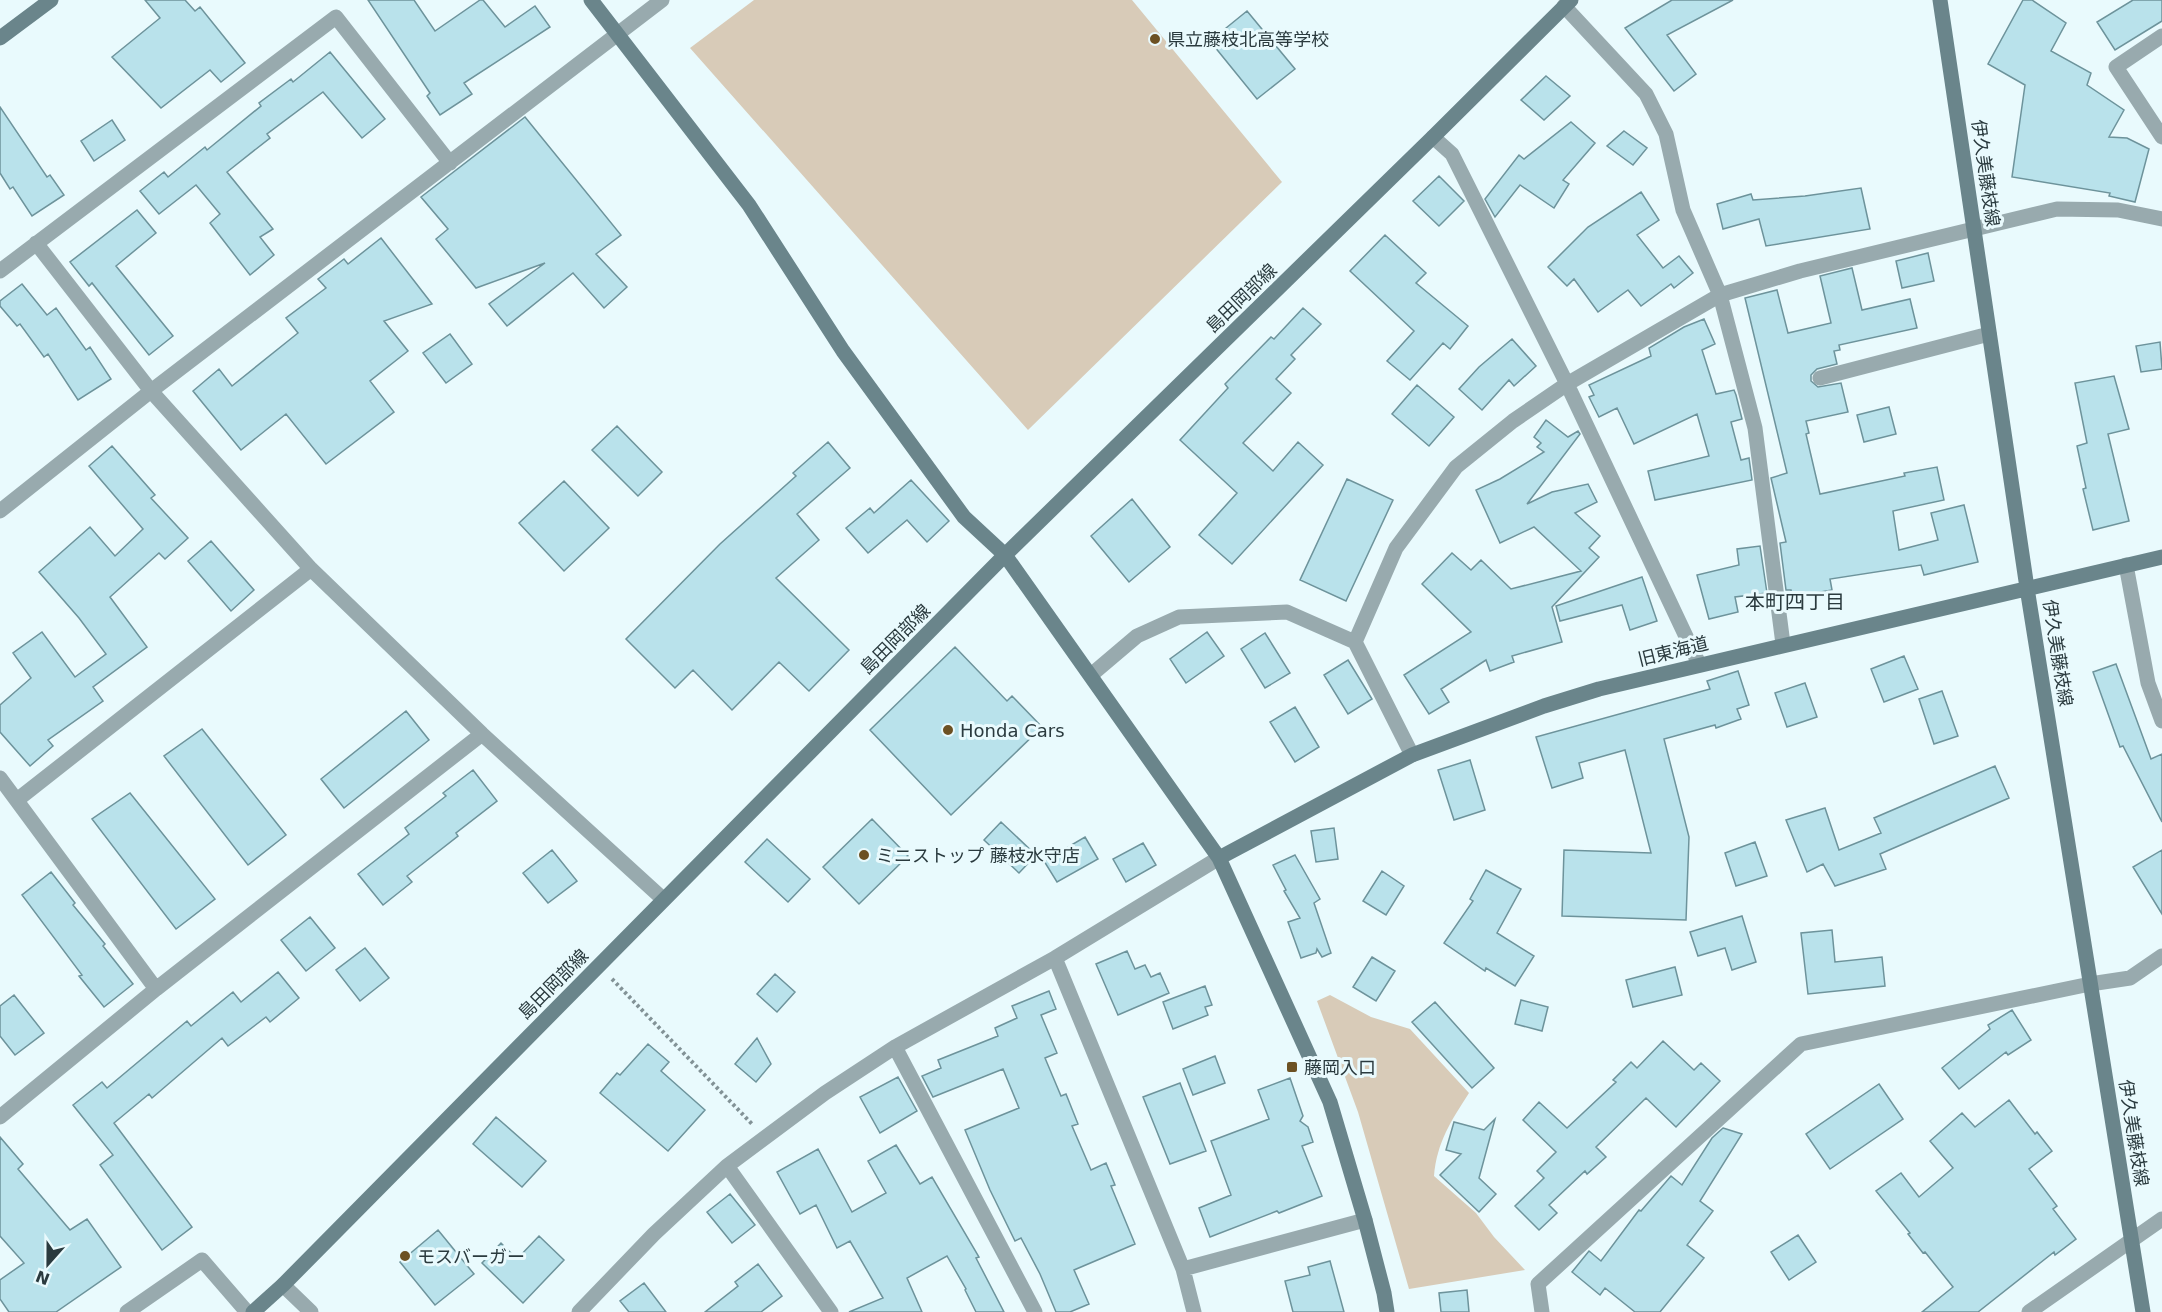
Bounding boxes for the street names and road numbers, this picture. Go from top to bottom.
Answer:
street label: 伊久美藤枝線 [1968,118,2004,228]
street label: 島田岡部線 [1201,259,1281,337]
street label: 伊久美藤枝線 [2039,598,2077,708]
street label: 島田岡部線 [856,600,934,678]
street label: 旧東海道 [1636,632,1710,670]
street label: 島田岡部線 [514,945,592,1023]
street label: 伊久美藤枝線 [2115,1078,2153,1188]

